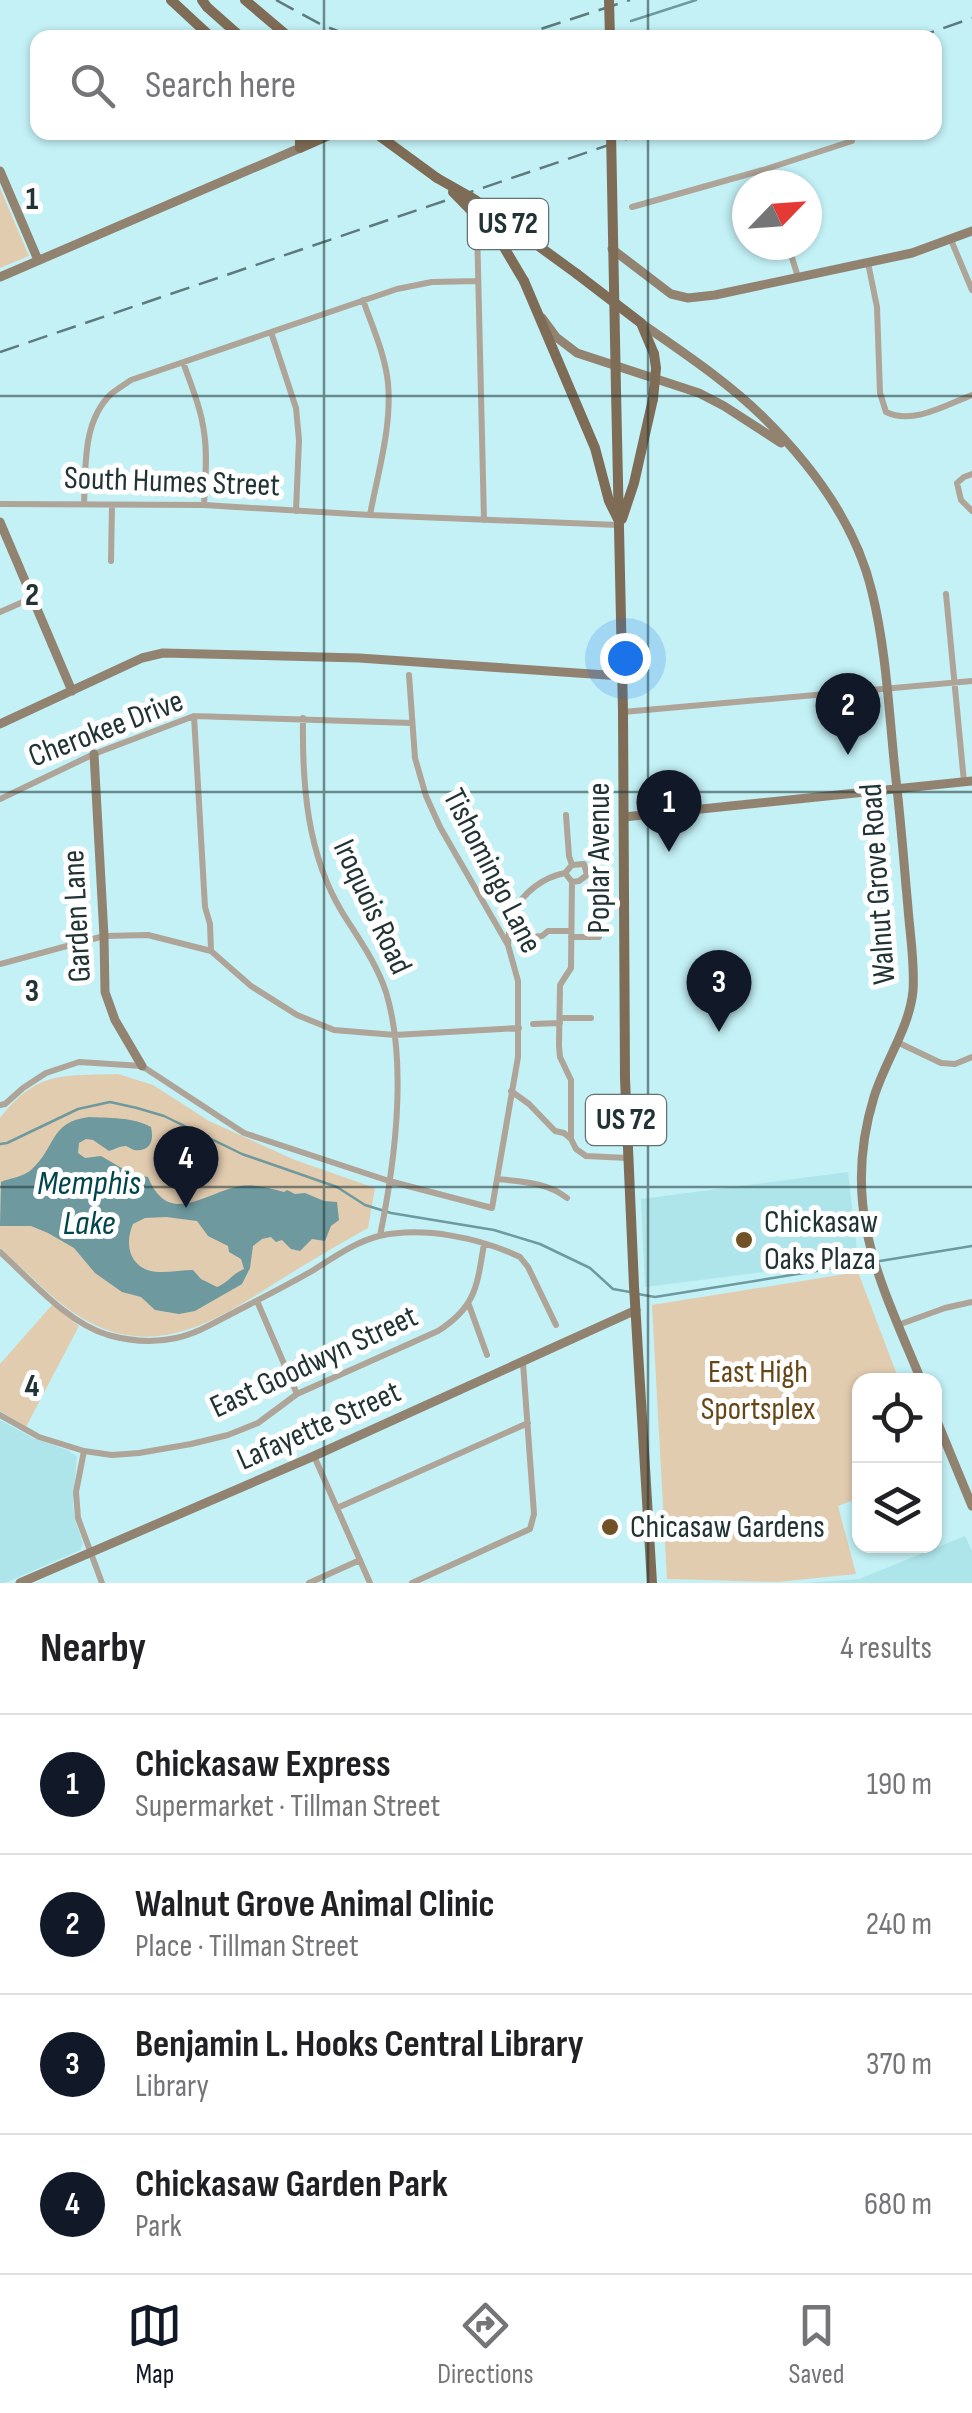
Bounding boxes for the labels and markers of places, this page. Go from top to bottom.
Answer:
pin: 2 [816,672,880,755]
pin: 1 [636,770,702,852]
pin: 3 [686,950,752,1032]
pin: 4 [154,1126,218,1208]
place label: Chickasaw Oaks Plaza [764,1203,878,1279]
marker: Chickasaw Oaks Plaza [733,1229,755,1251]
place label: Chicasaw Gardens [630,1508,825,1547]
marker: Chicasaw Gardens [599,1516,621,1538]

